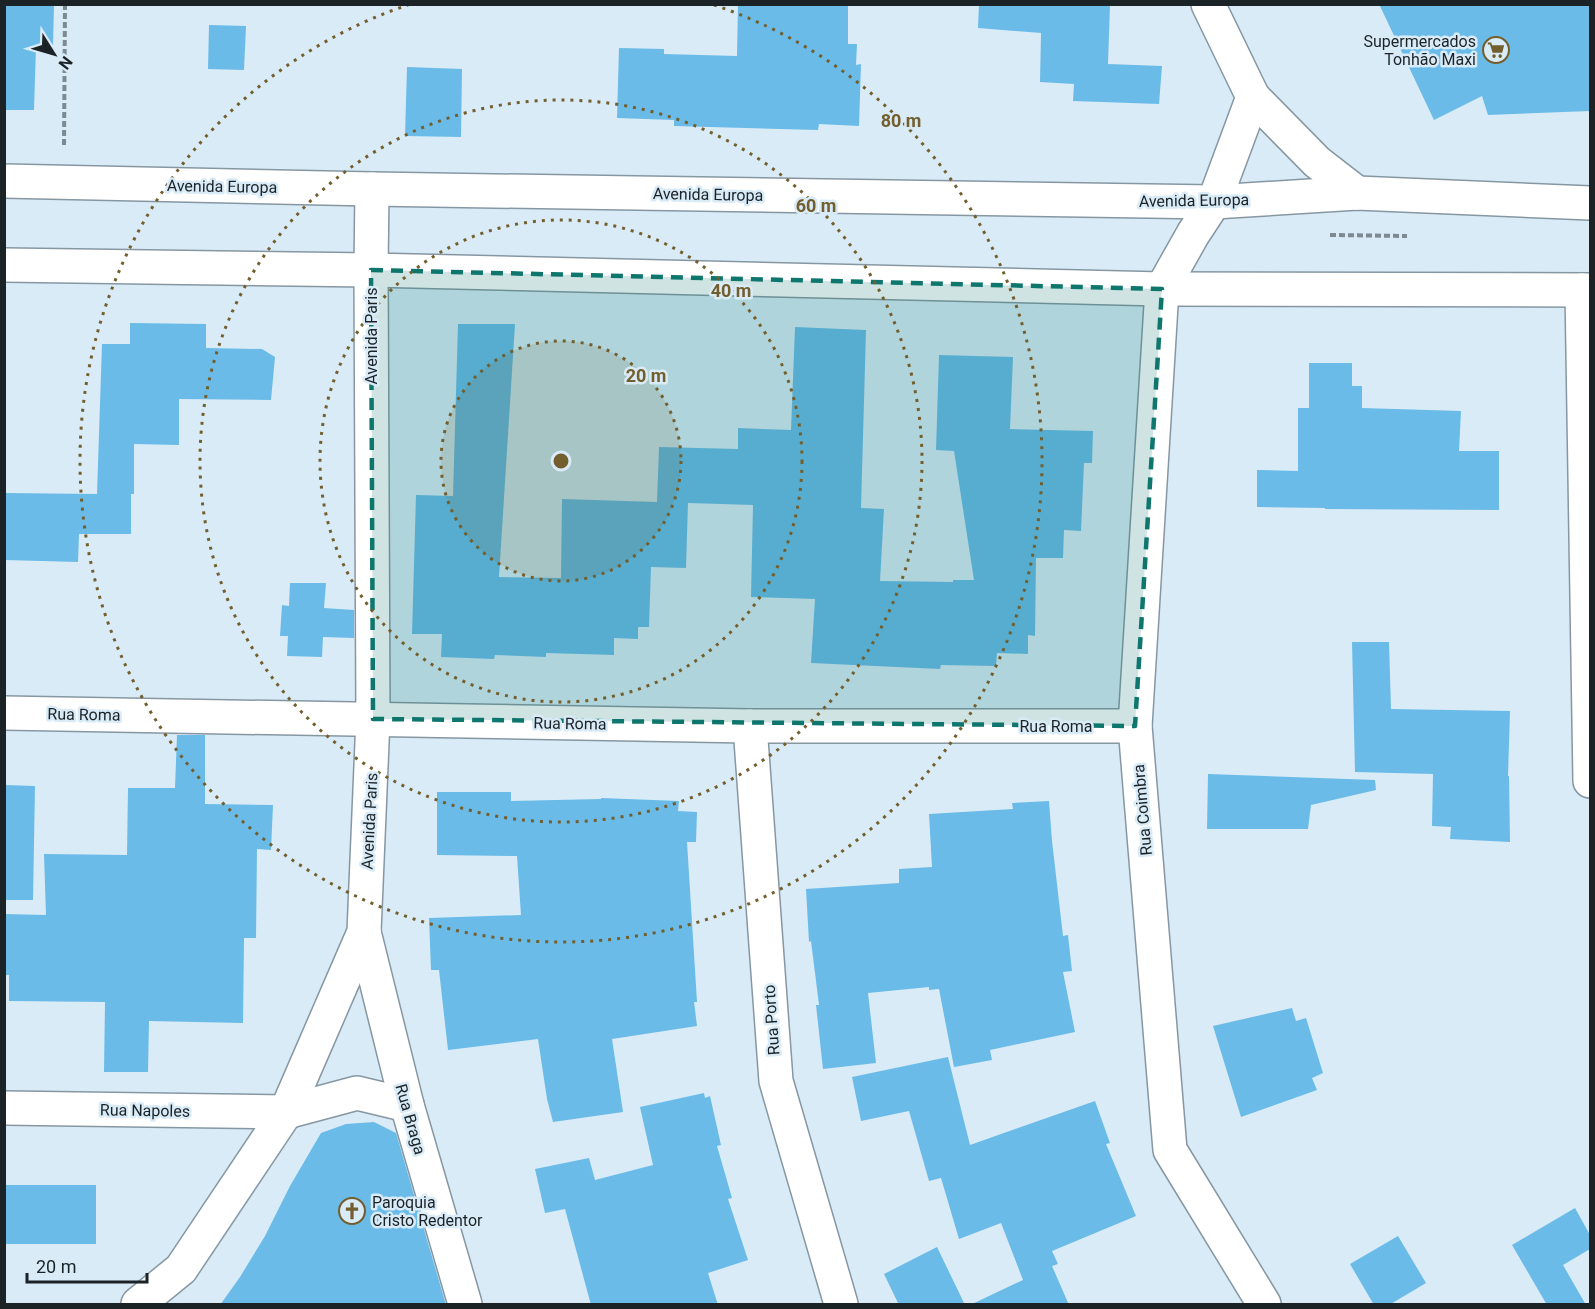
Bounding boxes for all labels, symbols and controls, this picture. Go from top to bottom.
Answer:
north arrow [24,24,84,84]
place label: Supermercados Tonhão Maxi [1364,32,1476,69]
supermarket icon: Supermercados Tonhão Maxi [1481,35,1511,65]
text: N [55,52,77,73]
text: 80 m [881,110,921,131]
street label: Avenida Europa [167,176,277,197]
street label: Avenida Europa [653,184,763,205]
street label: Avenida Europa [1139,190,1249,211]
text: 60 m [796,195,836,216]
text: 40 m [711,280,751,301]
street label: Avenida Paris [362,288,381,384]
text: 20 m [626,365,666,386]
centre of rings [551,451,571,471]
street label: Rua Roma [47,704,121,725]
street label: Rua Roma [533,713,607,734]
street label: Rua Roma [1019,717,1093,736]
street label: Rua Coimbra [1129,763,1156,856]
street label: Avenida Paris [357,772,382,870]
street label: Rua Porto [760,984,783,1056]
street label: Rua Braga [391,1082,430,1157]
street label: Rua Napoles [100,1100,190,1121]
place label: Paroquia Cristo Redentor [372,1193,483,1230]
church icon: Paroquia Cristo Redentor [337,1196,367,1226]
scale bar [27,1246,147,1284]
text: 20 m [36,1256,76,1277]

